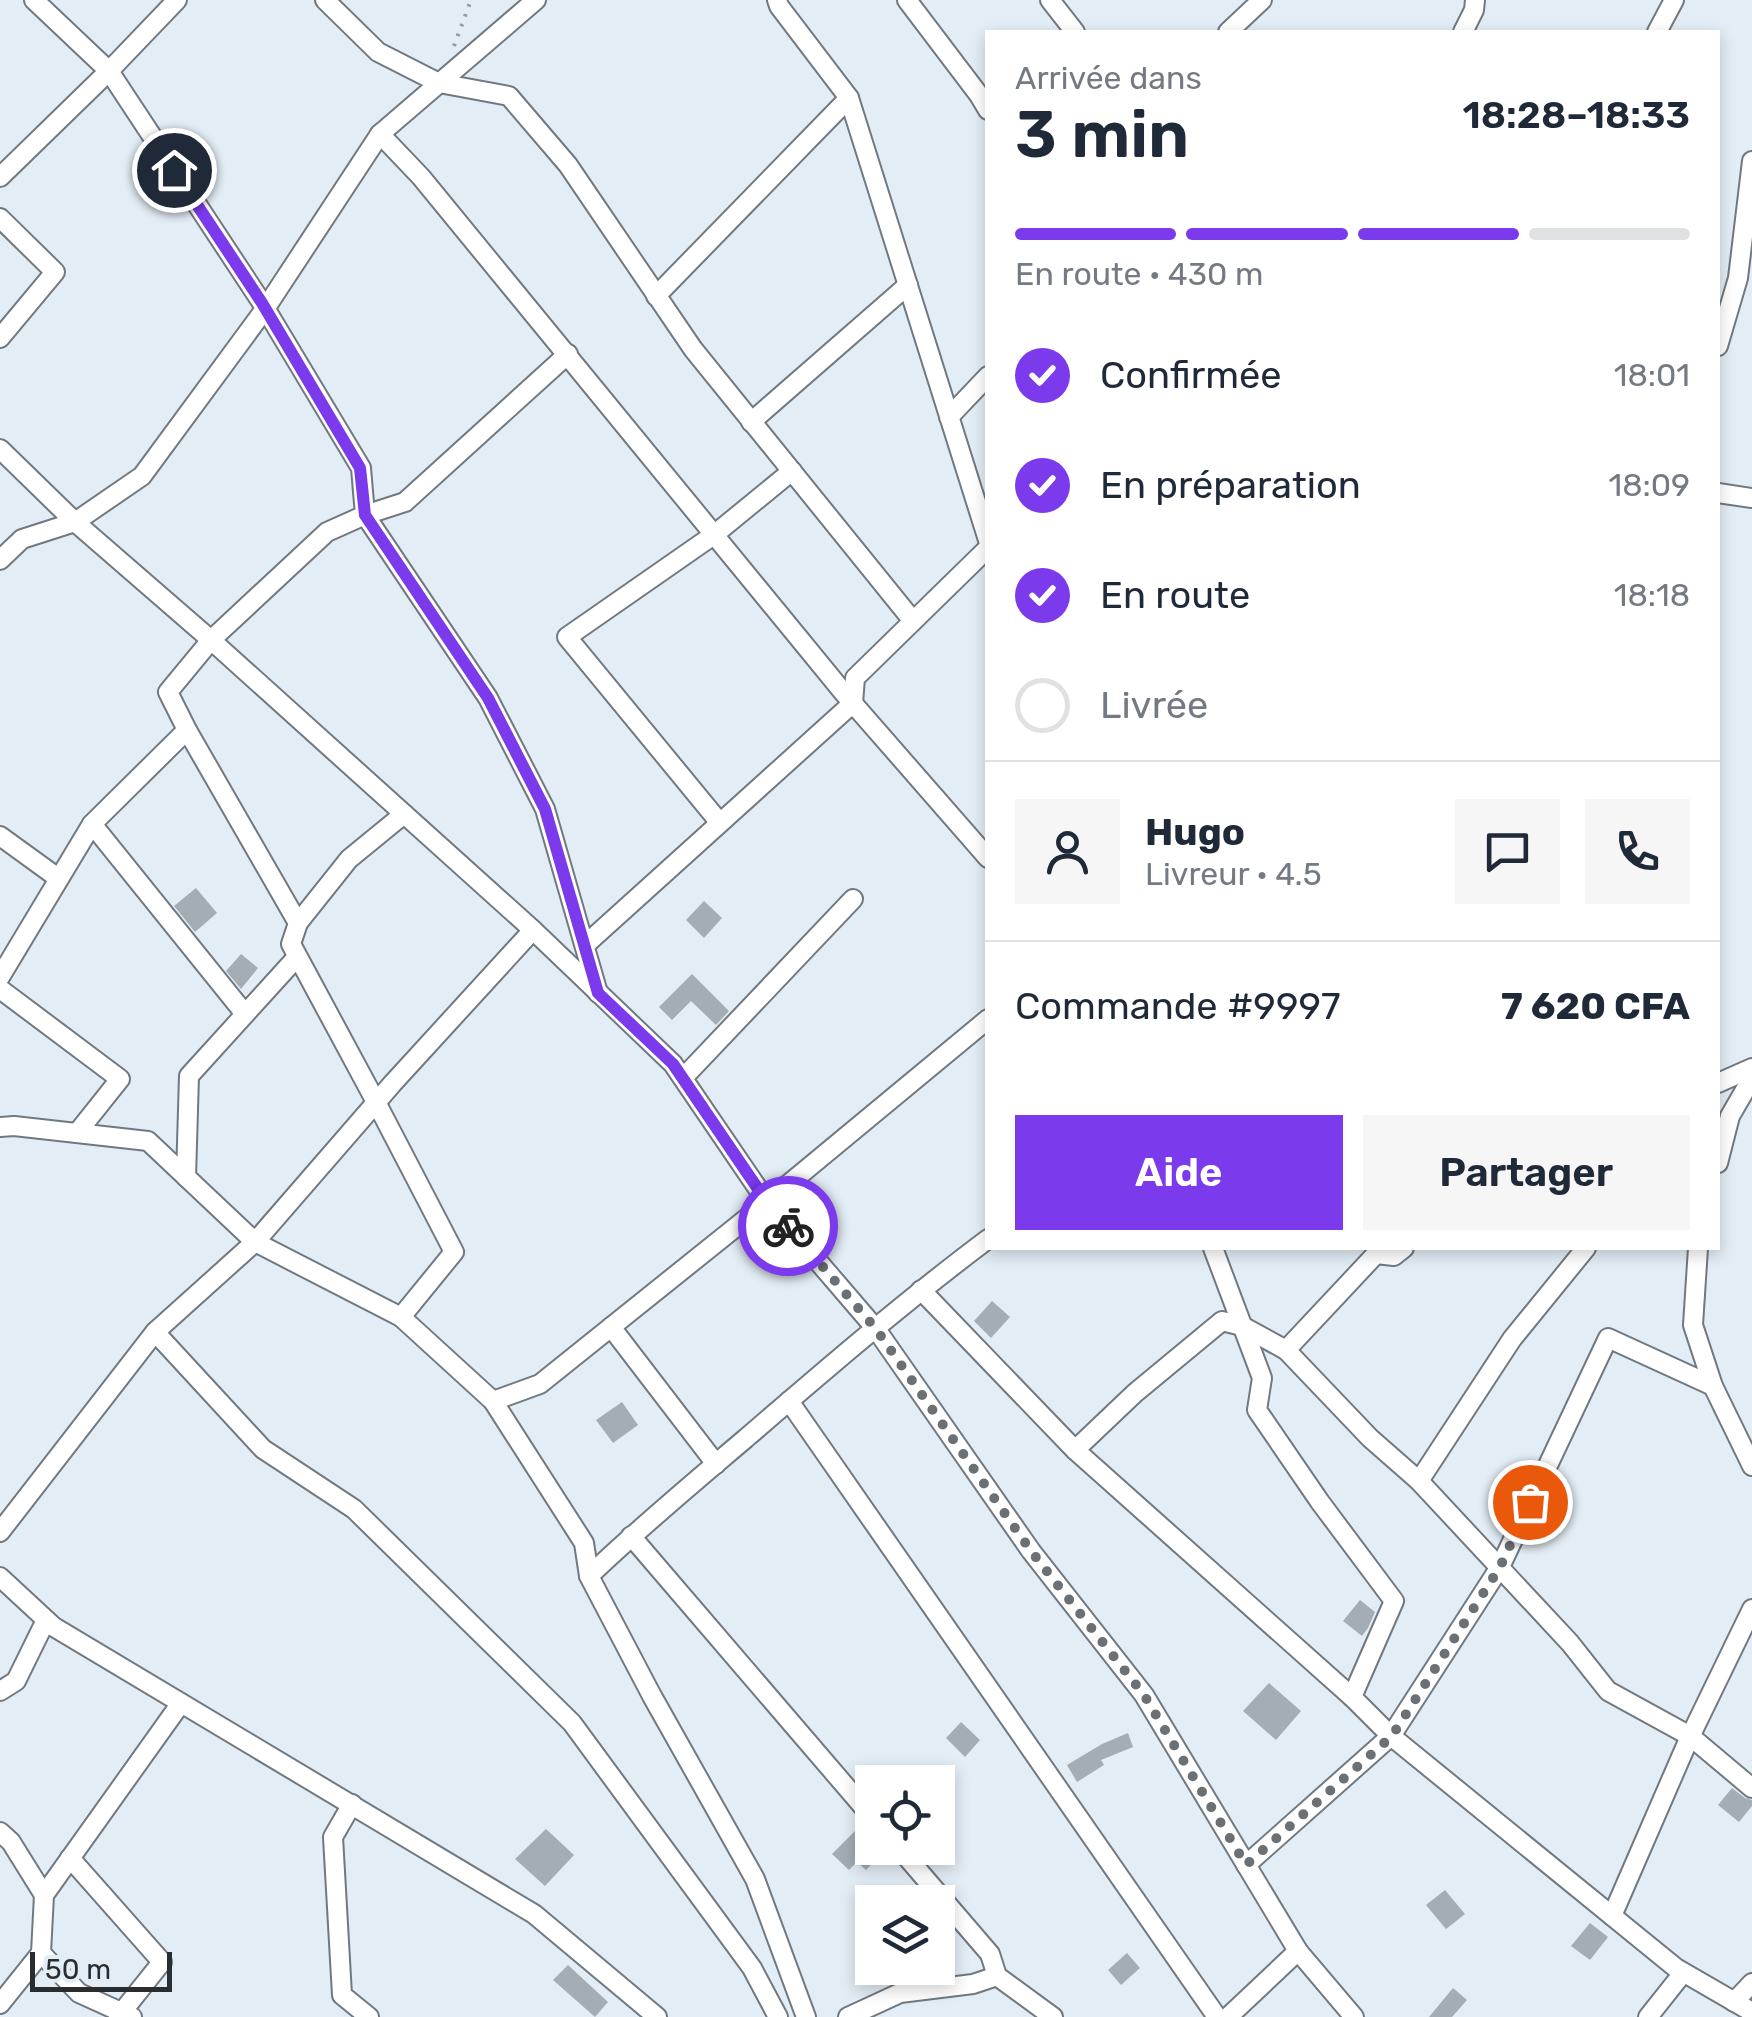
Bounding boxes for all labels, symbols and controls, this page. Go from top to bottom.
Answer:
text: Arrivée dans [1015,59,1202,97]
text: 18:28–18:33 [1463,92,1690,138]
text: 3 min [1015,96,1189,173]
pin [132,128,217,213]
icon: home [147,143,202,198]
text: En route · 430 m [1015,255,1264,293]
icon: check [1015,348,1070,403]
text: Confirmée [1100,352,1282,398]
text: 18:01 [1614,356,1690,394]
icon: check [1015,458,1070,513]
text: En préparation [1100,462,1361,508]
text: 18:09 [1608,466,1690,504]
icon: check [1015,568,1070,623]
text: En route [1100,572,1250,618]
text: 18:18 [1614,576,1690,614]
text: Livrée [1100,682,1208,728]
button: person [1015,799,1120,904]
button: chat [1455,799,1560,904]
button: phone [1585,799,1690,904]
text: Hugo [1145,809,1245,855]
text: Livreur · 4.5 [1145,855,1322,893]
text: Commande #9997 [1015,983,1340,1029]
text: 7 620 CFA [1501,983,1690,1029]
button: Aide [1015,1115,1343,1230]
button: Partager [1363,1115,1690,1230]
courier [738,1176,838,1276]
icon: bike [761,1199,816,1254]
pin [1488,1460,1573,1545]
icon: bag [1503,1475,1558,1530]
map controls [855,1765,955,1985]
button: locate [855,1765,955,1865]
button: layers [855,1885,955,1985]
scale bar [30,1947,172,1992]
text: 50 m [45,1953,111,1986]

